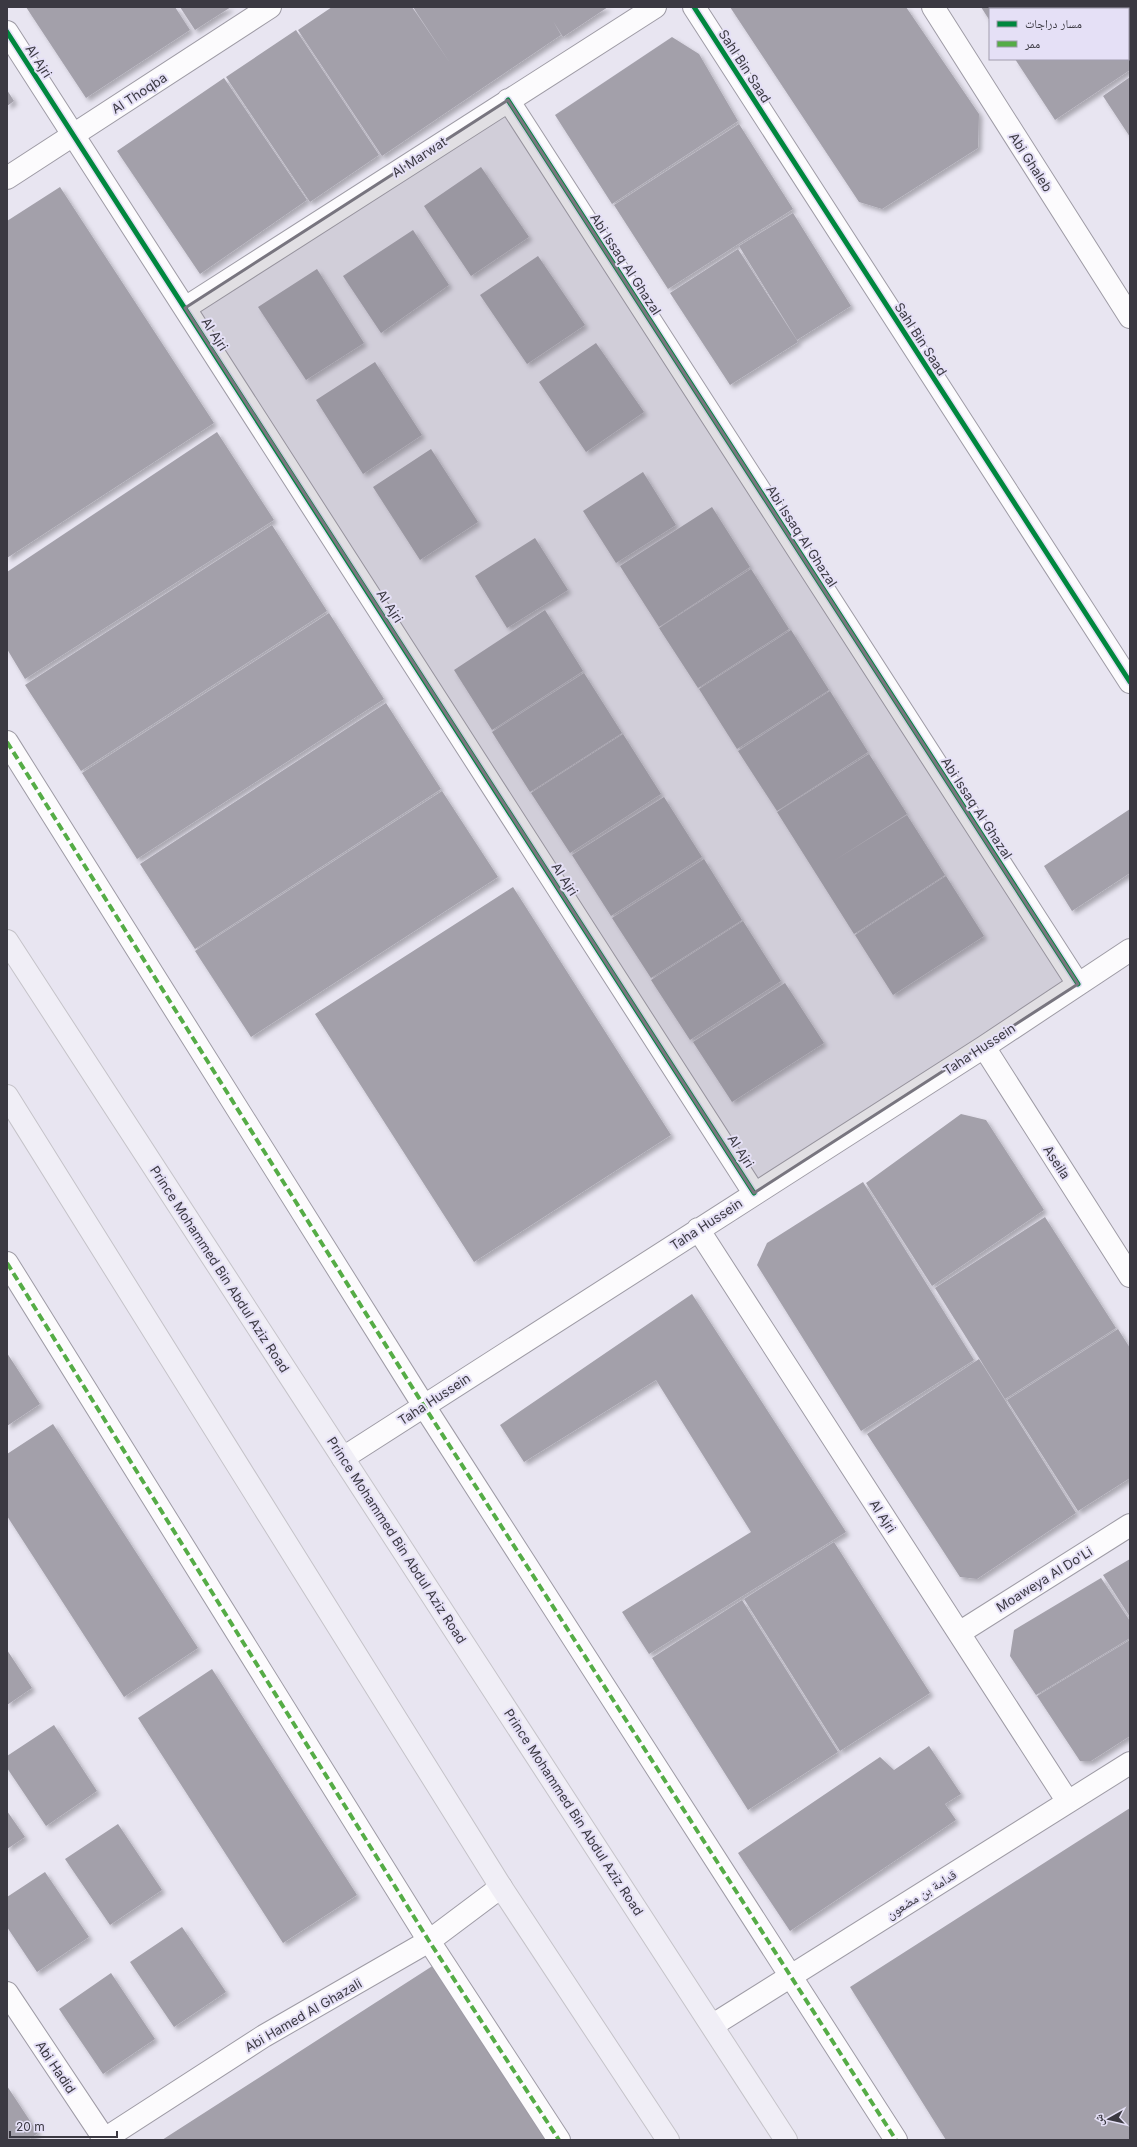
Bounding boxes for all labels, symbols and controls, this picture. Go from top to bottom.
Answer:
legend [989,8,1129,60]
text: مسار دراجات [1025,16,1082,31]
street label: Sahl Bin Saad [715,26,775,106]
text: ممر [1024,36,1040,51]
street label: Al Ajri [22,41,56,81]
street label: Al Thoqba [108,69,170,117]
street label: Abi Ghaleb [1006,130,1056,195]
street label: Al Marwat [389,133,449,181]
street label: Abi Issaq Al Ghazal [587,210,665,318]
street label: Sahl Bin Saad [891,299,951,379]
street label: Al Ajri [198,314,232,354]
street label: Abi Issaq Al Ghazal [763,482,841,590]
street label: Al Ajri [373,586,407,626]
street label: Abi Issaq Al Ghazal [938,754,1016,862]
street label: Al Ajri [548,859,582,899]
street label: Taha Hussein [940,1020,1018,1078]
street label: Al Ajri [724,1131,758,1171]
street label: Aseila [1040,1142,1074,1182]
street label: Prince Mohammed Bin Abdul Aziz Road [147,1163,293,1375]
street label: Taha Hussein [667,1195,745,1253]
street label: Taha Hussein [395,1370,473,1428]
street label: Prince Mohammed Bin Abdul Aziz Road [324,1434,470,1646]
street label: Al Ajri [866,1496,900,1536]
street label: Moaweya Al Do'Li [993,1543,1095,1615]
street label: Prince Mohammed Bin Abdul Aziz Road [501,1706,647,1918]
street label: قدامة بن مضعون [883,1866,960,1923]
street label: Abi Hamed Al Ghazali [242,1975,364,2055]
street label: Abi Hadid [33,2038,79,2096]
north arrow [1089,2099,1129,2139]
scale bar [10,2113,117,2139]
text: ش [1091,2113,1108,2127]
text: 20 m [16,2119,45,2134]

